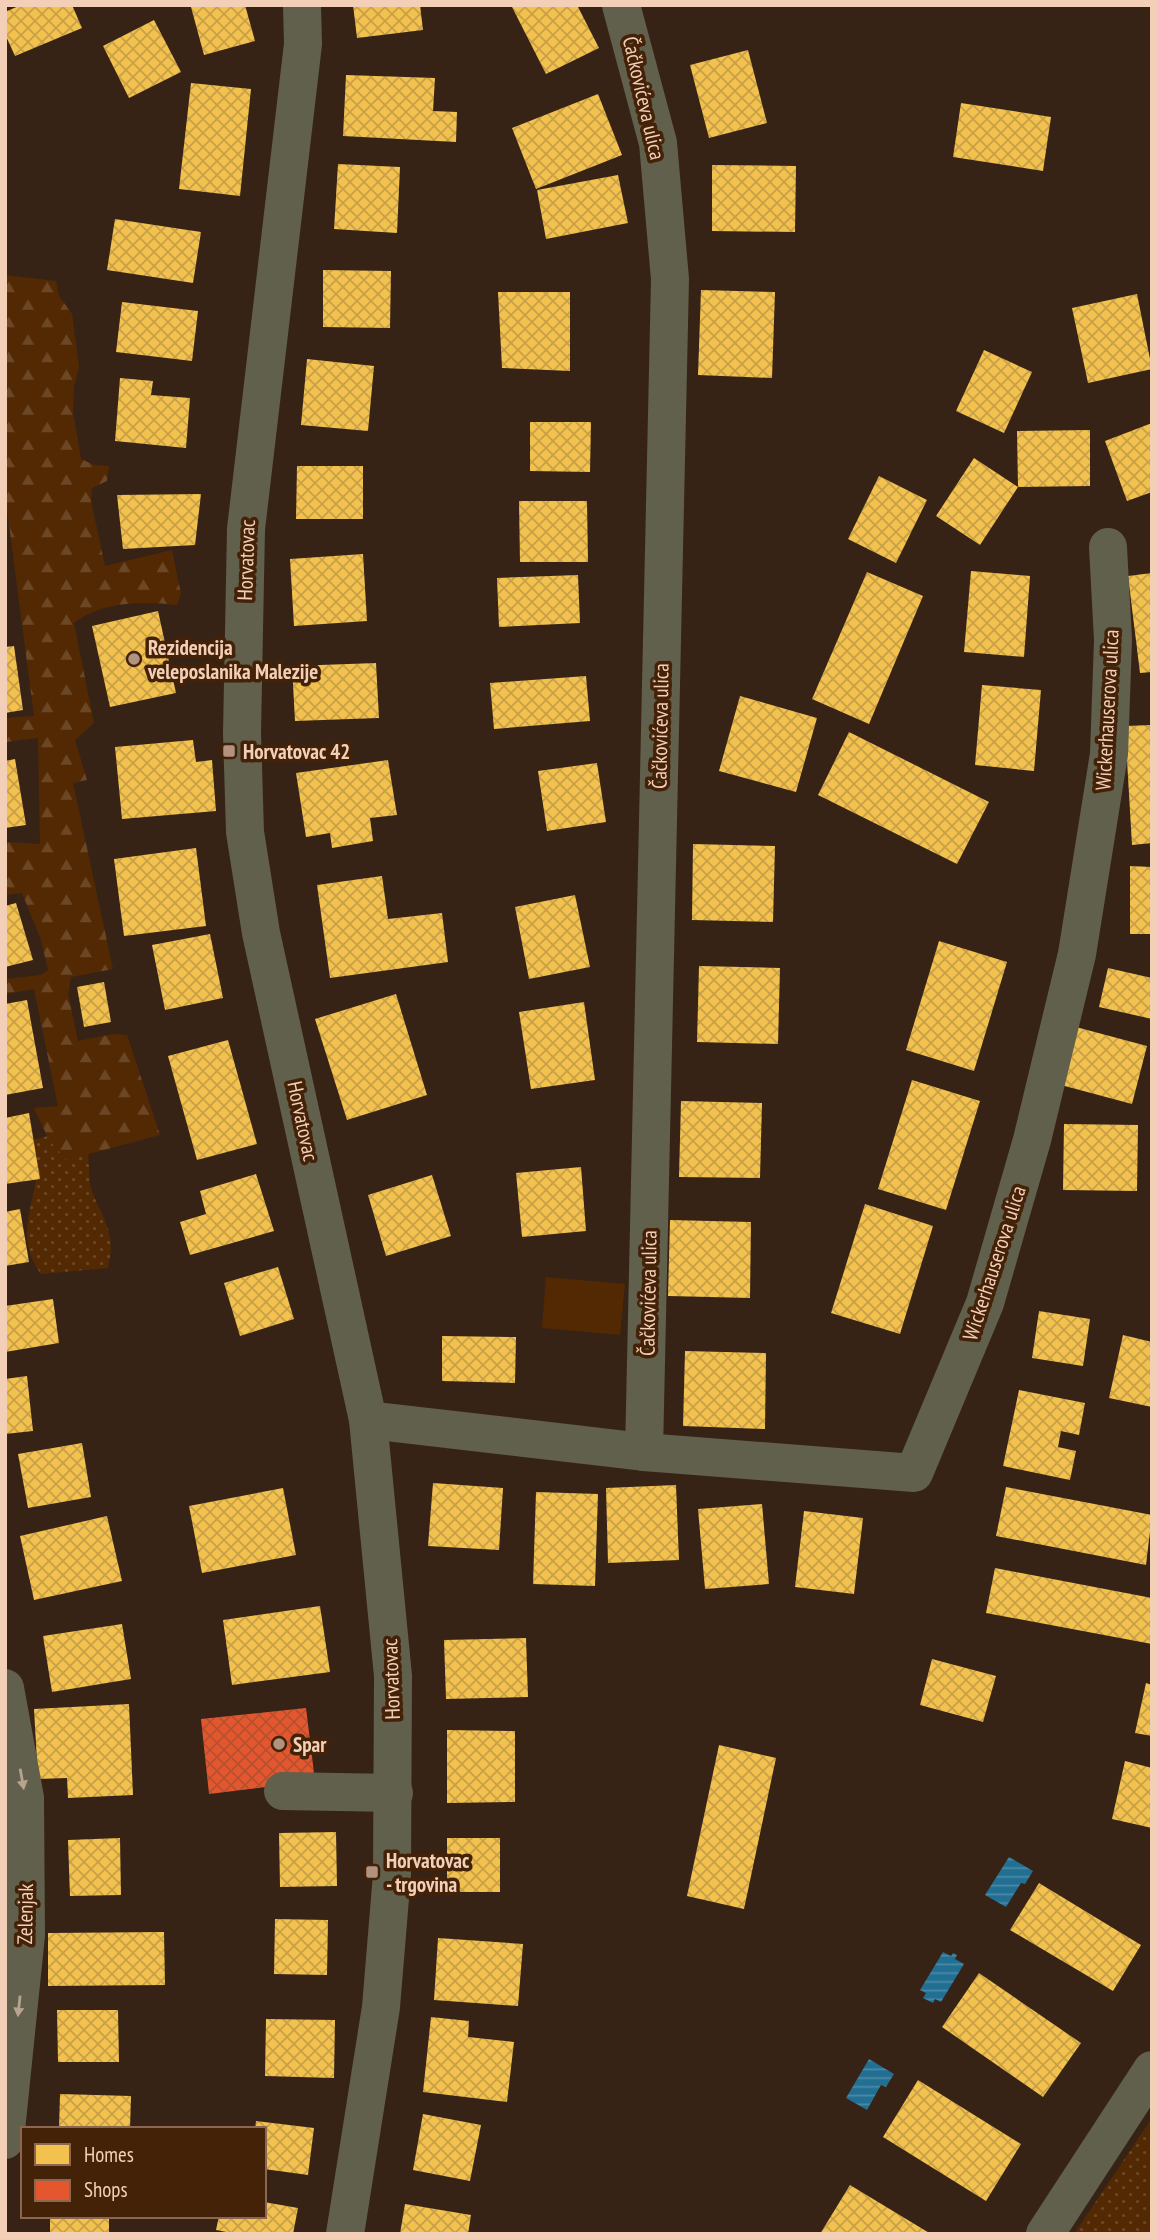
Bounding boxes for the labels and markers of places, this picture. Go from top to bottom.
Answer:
place label: Rezidencija veleposlanika Malezije [147,634,318,685]
marker: Rezidencija veleposlanika Malezije [126,651,142,667]
place label: Horvatovac 42 [243,738,350,765]
marker: Horvatovac 42 [221,743,237,759]
place label: Spar [293,1731,327,1758]
marker: Spar [271,1736,287,1752]
place label: Horvatovac - trgovina [386,1847,470,1898]
marker: Horvatovac - trgovina [364,1864,380,1880]

